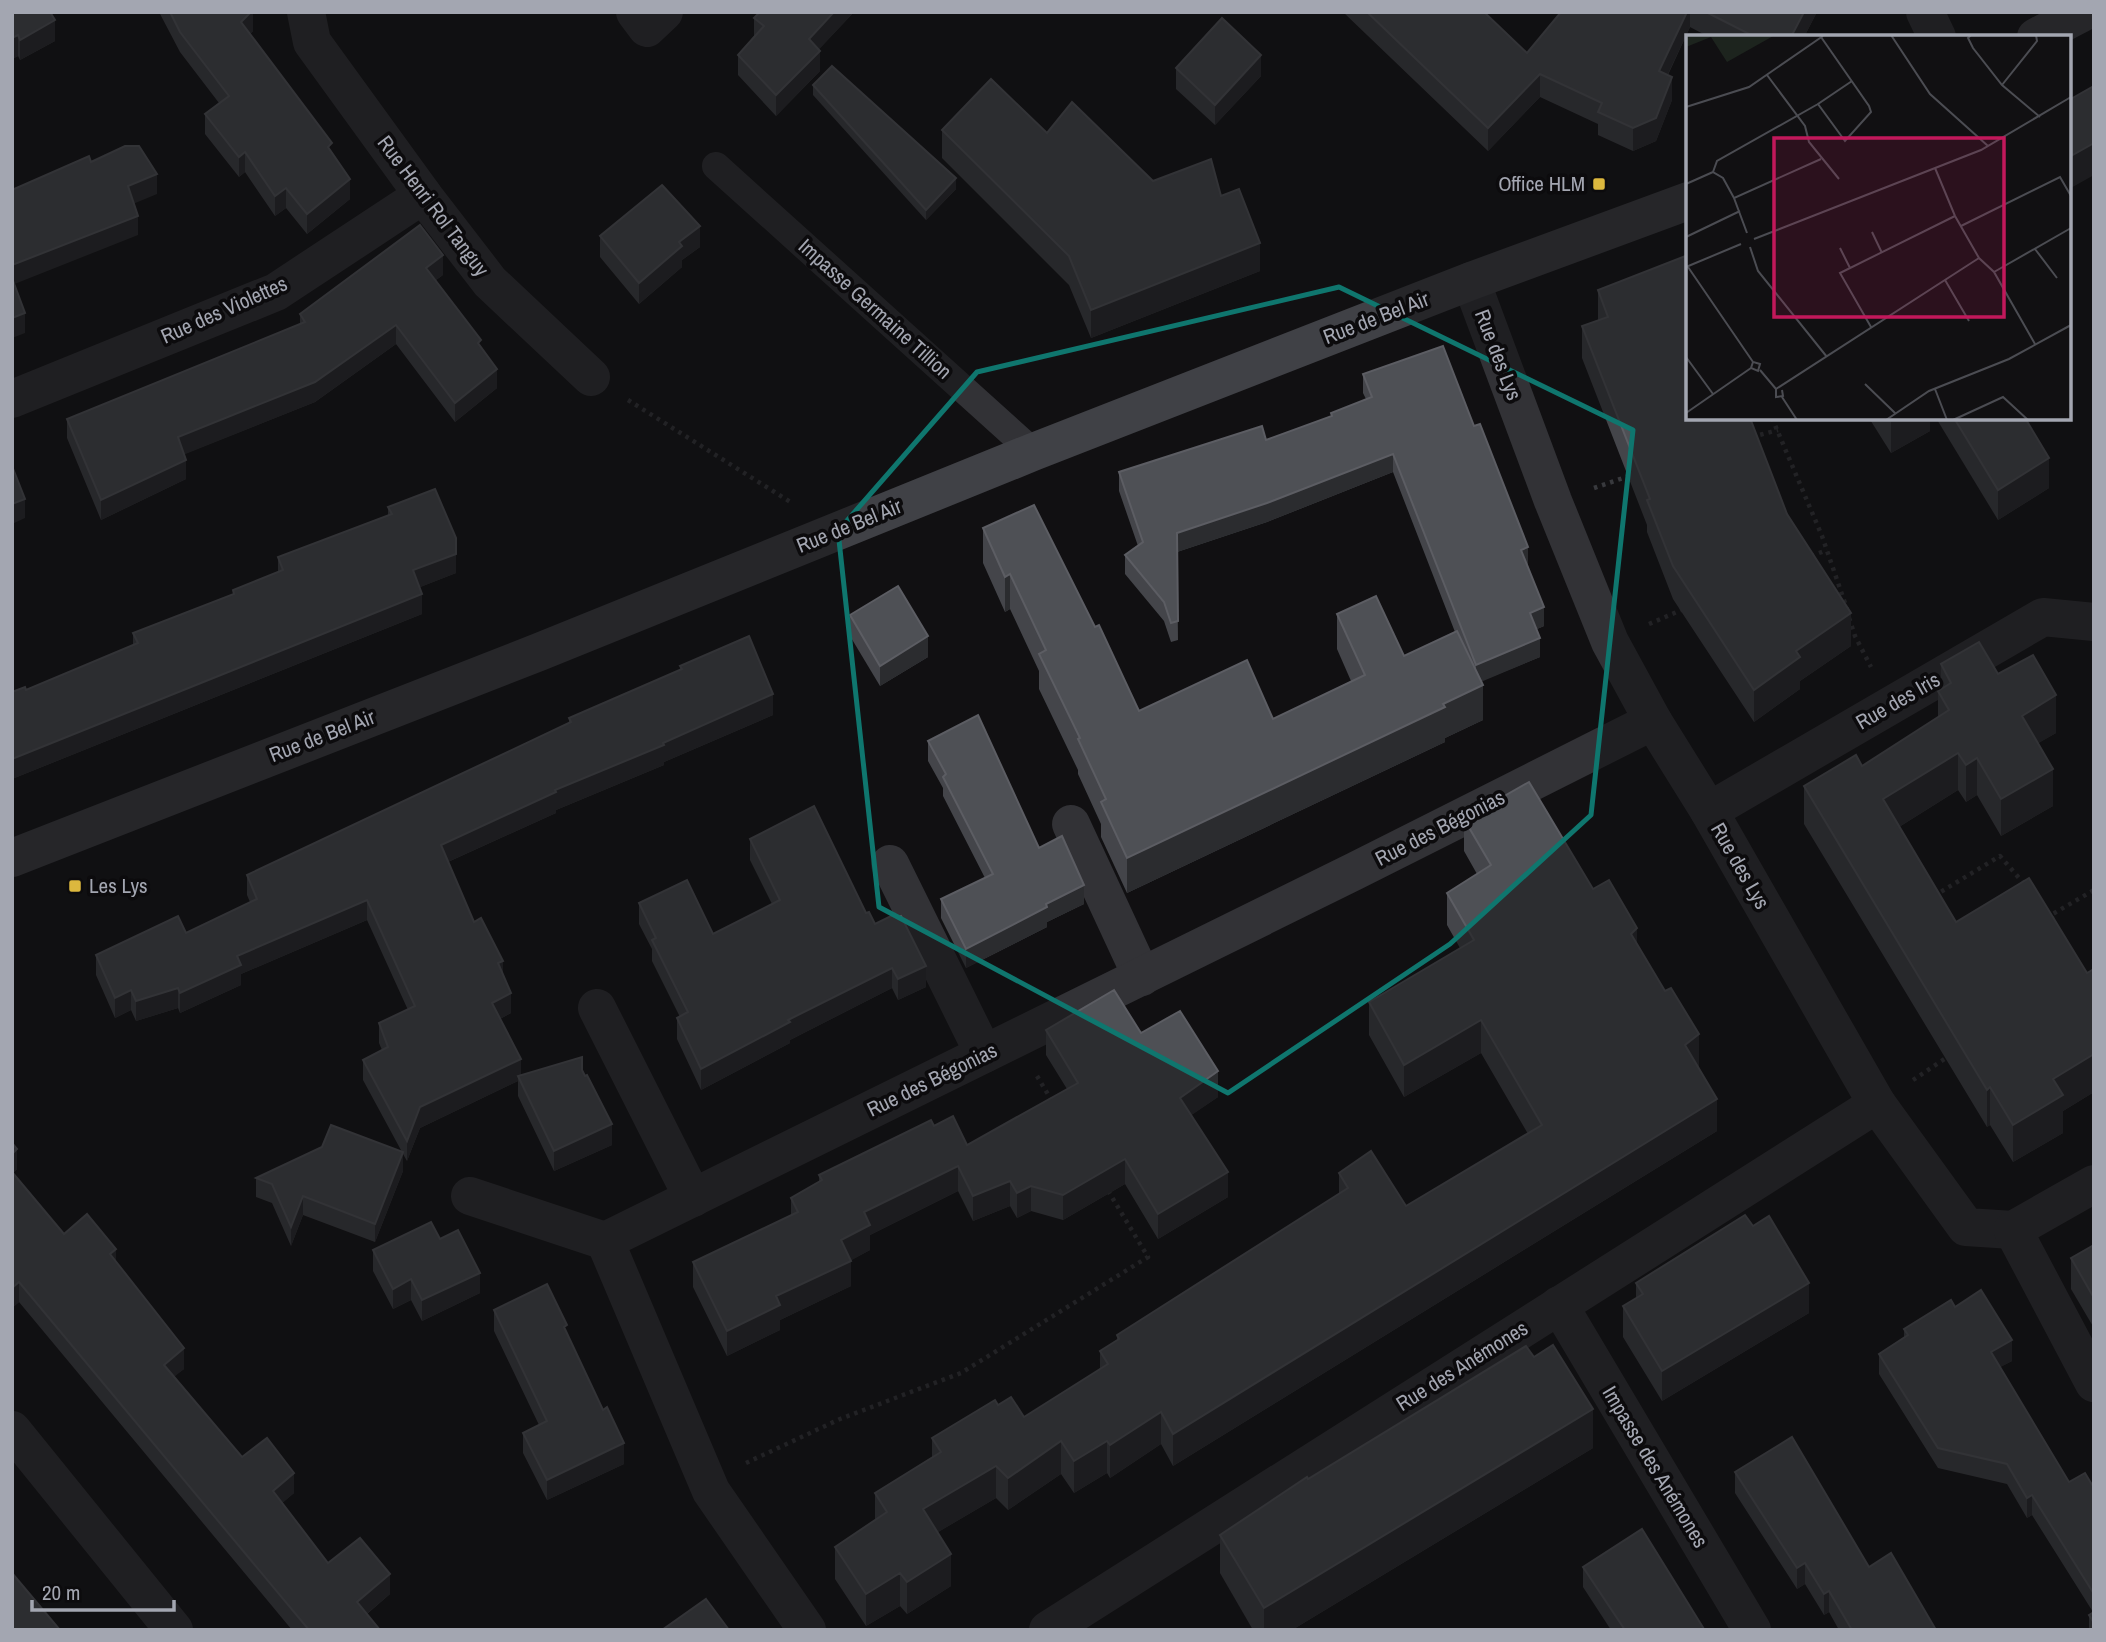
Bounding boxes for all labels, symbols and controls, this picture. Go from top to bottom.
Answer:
inset map [1686,35,2071,420]
street label: Rue Henri Rol Tanguy [371,129,496,282]
place label: Office HLM [1498,169,1585,198]
marker: Office HLM [1591,176,1607,192]
street label: Impasse Germaine Tillion [792,232,958,385]
street label: Rue des Violettes [156,269,292,350]
street label: Rue de Bel Air [1319,284,1433,351]
street label: Rue des Lys [1468,305,1529,404]
street label: Rue de Bel Air [792,491,906,560]
street label: Rue des Iris [1850,665,1945,736]
street label: Rue de Bel Air [265,702,379,769]
street label: Rue des Bégonias [1370,782,1509,873]
street label: Rue des Lys [1704,817,1777,914]
place label: Les Lys [89,871,148,900]
marker: Les Lys [67,878,83,894]
street label: Rue des Bégonias [862,1035,1002,1124]
street label: Rue des Anémones [1390,1313,1533,1418]
street label: Impasse des Anémones [1596,1381,1715,1553]
scale bar [32,1568,173,1612]
text: 20 m [42,1578,80,1607]

